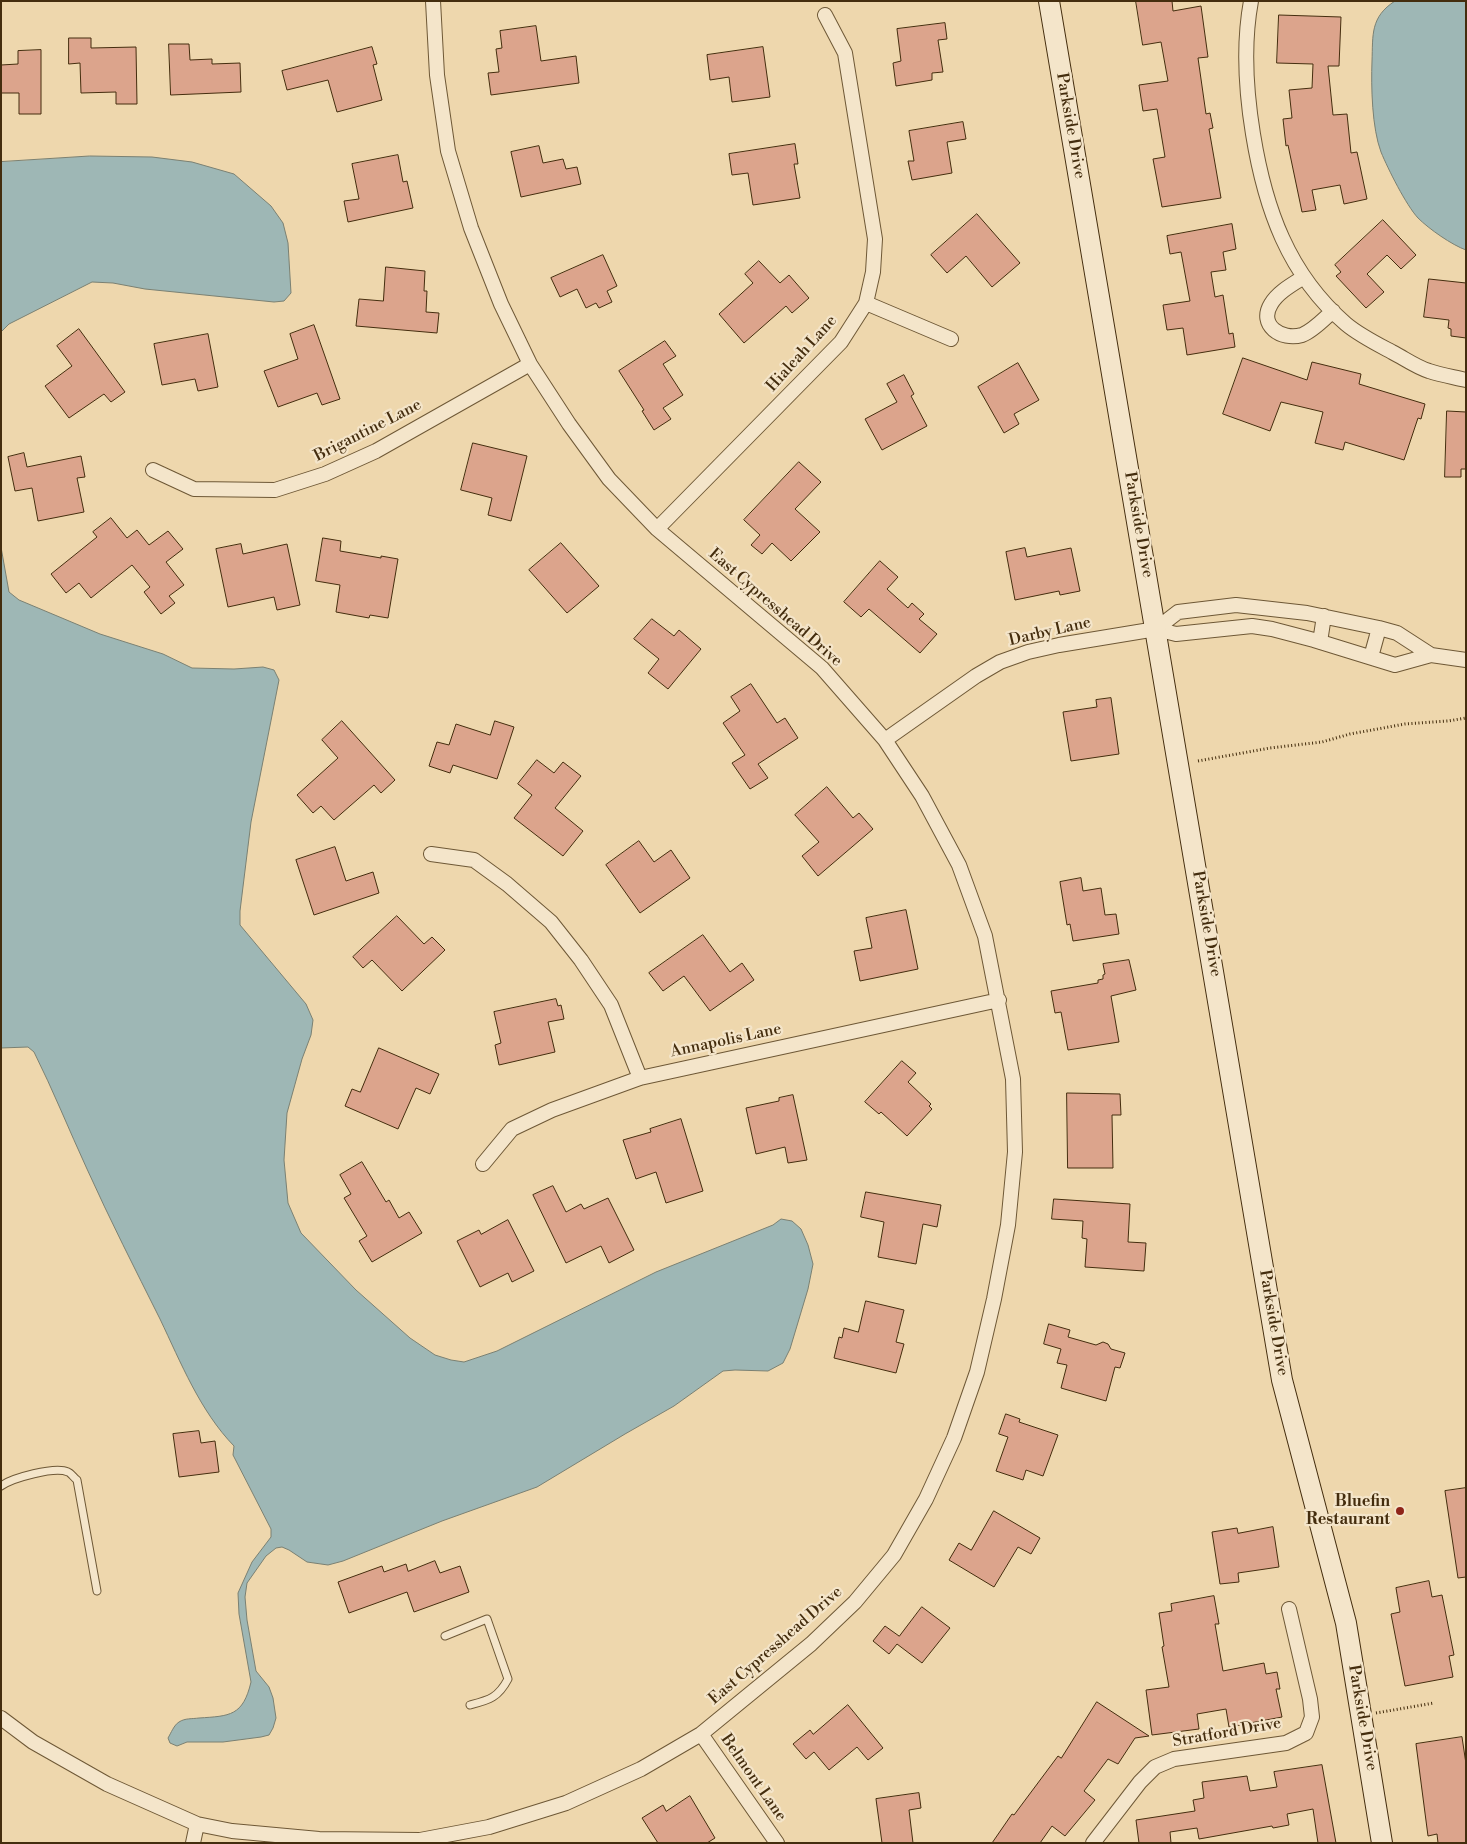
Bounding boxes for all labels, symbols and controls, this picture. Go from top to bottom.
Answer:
street label: Parkside Drive [1051,71,1089,181]
street label: Hialeah Lane [763,312,841,396]
street label: Brigantine Lane [311,396,425,466]
street label: Parkside Drive [1119,470,1157,580]
street label: East Cypresshead Drive [704,545,846,671]
street label: Darby Lane [1007,613,1093,651]
street label: Parkside Drive [1187,869,1225,979]
street label: Annapolis Lane [669,1020,783,1062]
street label: Parkside Drive [1254,1268,1292,1378]
place label: Bluefin Restaurant [1306,1492,1390,1530]
marker: Bluefin Restaurant [1394,1505,1406,1517]
street label: East Cypresshead Drive [705,1583,847,1709]
street label: Parkside Drive [1343,1663,1381,1773]
street label: Stratford Drive [1171,1714,1283,1752]
street label: Belmont Lane [716,1731,790,1825]

